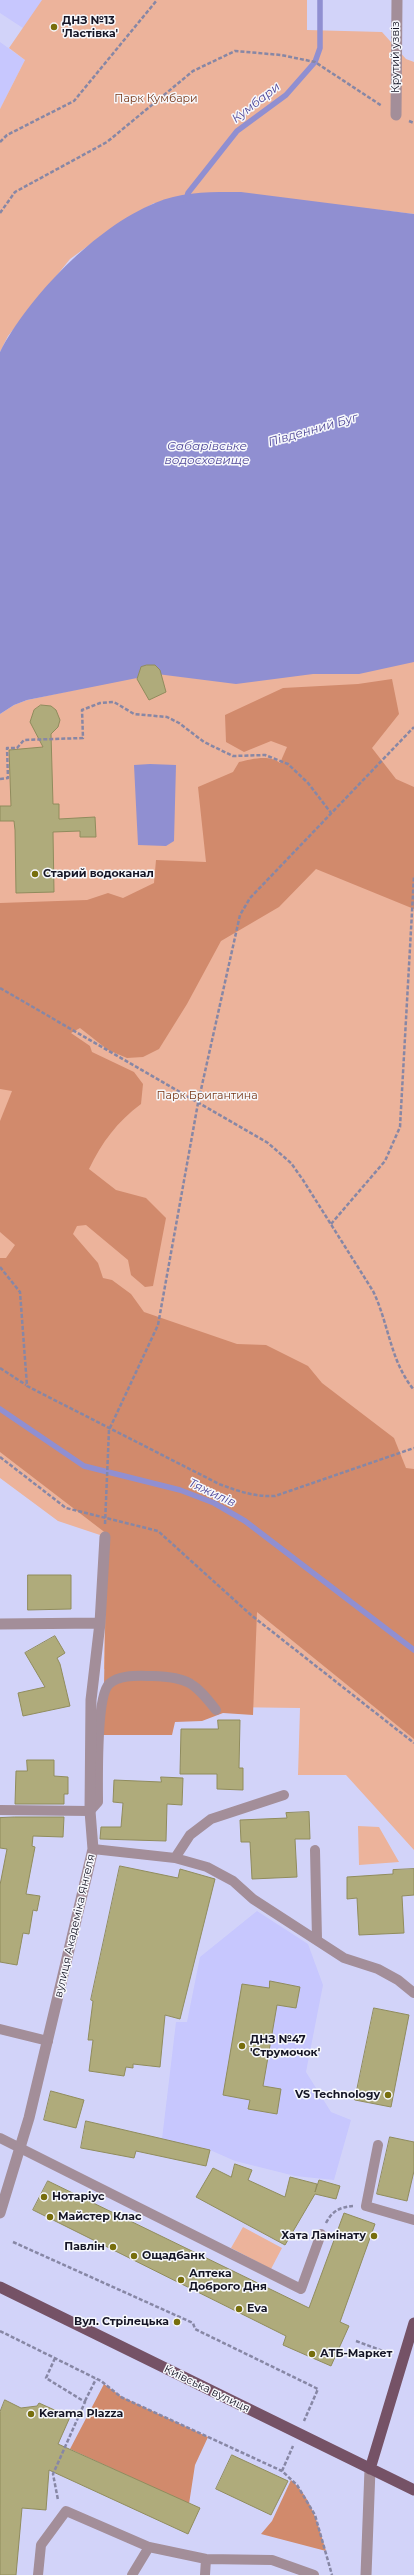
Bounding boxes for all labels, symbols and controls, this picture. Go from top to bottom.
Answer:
place label: ДНЗ №13 'Ластівка' [62,14,118,40]
street label: Крутий узвіз [389,21,403,93]
marker: ДНЗ №13 'Ластівка' [49,22,59,32]
water label: Кумбари [229,80,283,126]
park label: Парк Кумбари [114,92,198,106]
water label: Південний Буг [267,410,359,450]
water label: Сабарівське водосховище [164,439,250,467]
place label: Старий водоканал [43,867,154,881]
marker: Старий водоканал [30,869,40,879]
park label: Парк Бригантина [156,1089,258,1103]
water label: Тяжилів [186,1476,238,1510]
street label: вулиця Академіка Янгеля [52,1853,98,1999]
place label: ДНЗ №47 'Струмочок' [250,2033,320,2059]
marker: ДНЗ №47 'Струмочок' [237,2041,247,2051]
place label: VS Technology [295,2088,380,2102]
marker: VS Technology [383,2090,393,2100]
place label: Нотаріус [52,2190,105,2204]
marker: Нотаріус [39,2192,49,2202]
place label: Майстер Клас [58,2210,142,2224]
marker: Майстер Клас [45,2212,55,2222]
place label: Хата Ламінату [281,2229,366,2243]
marker: Хата Ламінату [369,2231,379,2241]
place label: Павлін [64,2240,105,2254]
marker: Павлін [108,2242,118,2252]
place label: Ощадбанк [142,2249,205,2263]
marker: Ощадбанк [129,2251,139,2261]
place label: Аптека Доброго Дня [189,2267,267,2293]
marker: Аптека Доброго Дня [176,2275,186,2285]
place label: Eva [247,2302,267,2316]
marker: Eva [234,2304,244,2314]
place label: Вул. Стрілецька [74,2315,169,2329]
marker: Вул. Стрілецька [172,2317,182,2327]
place label: АТБ-Маркет [320,2347,392,2361]
marker: АТБ-Маркет [307,2349,317,2359]
street label: Київська вулиця [162,2362,252,2416]
place label: Kerama Plazza [39,2407,123,2421]
marker: Kerama Plazza [26,2409,36,2419]

